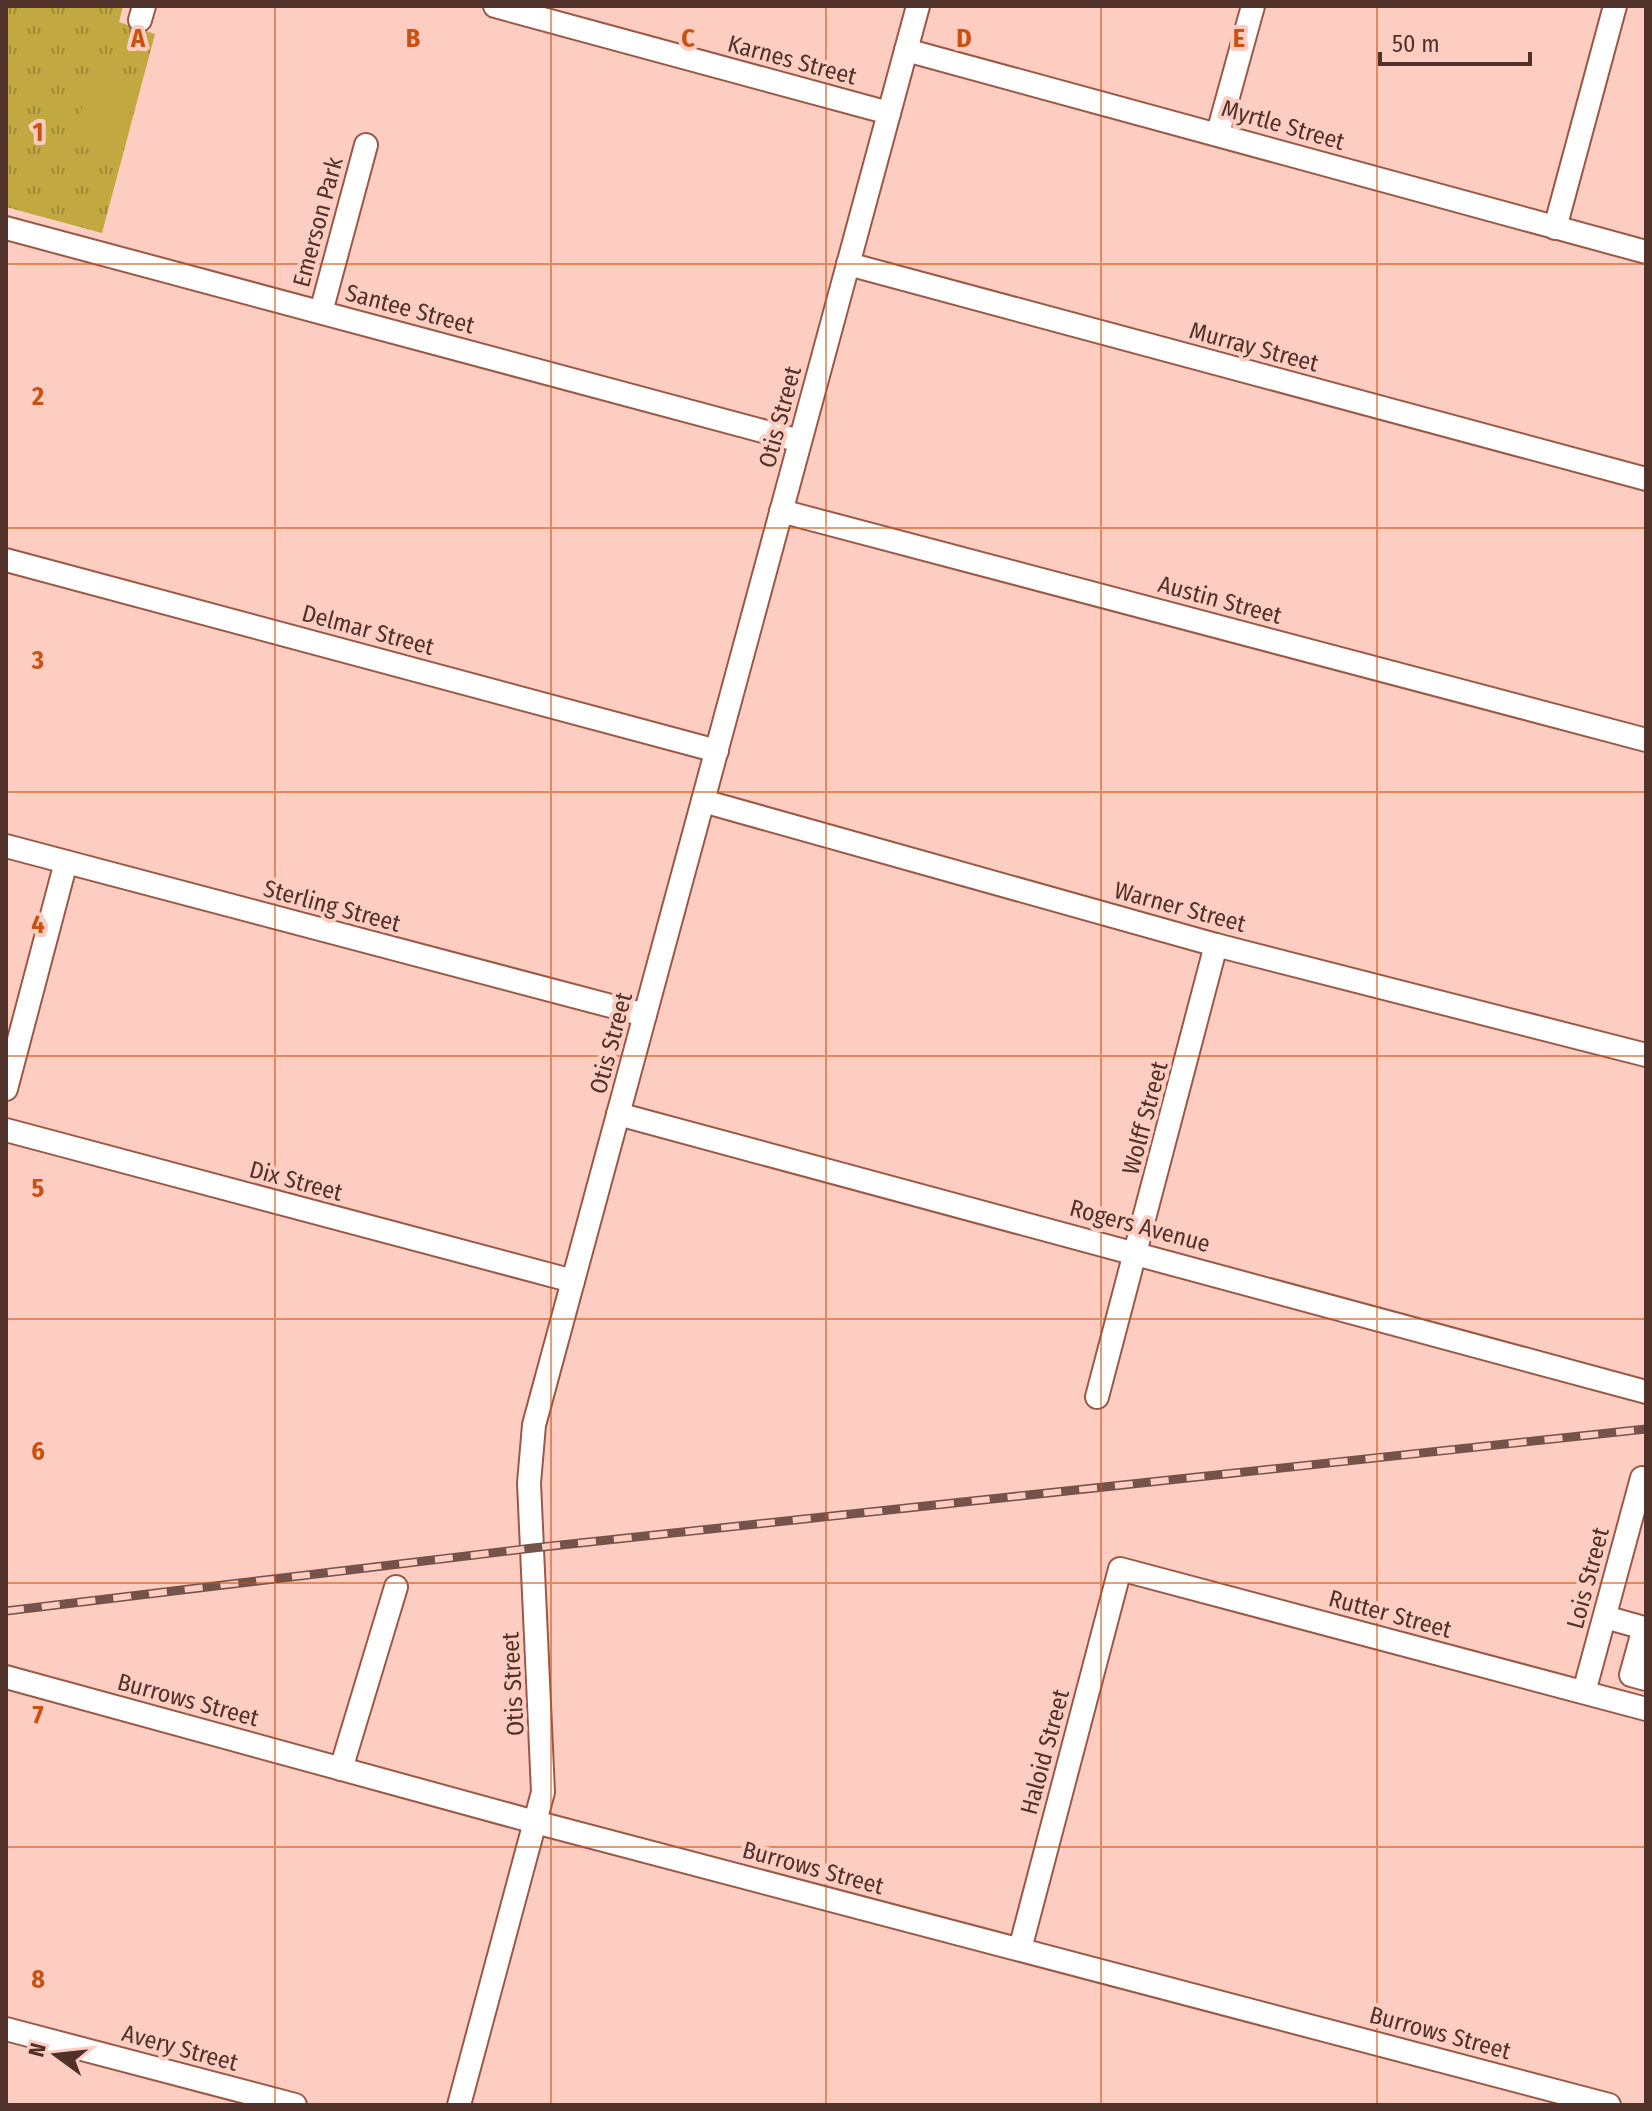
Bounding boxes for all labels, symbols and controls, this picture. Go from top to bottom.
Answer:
scale bar [1380,16,1530,66]
text: A [130,23,146,54]
text: B [406,23,421,54]
text: C [681,23,695,54]
text: D [956,23,972,54]
text: E [1233,23,1245,54]
street label: Karnes Street [725,29,860,91]
text: 50 m [1392,30,1440,58]
street label: Myrtle Street [1218,94,1348,156]
text: 1 [33,117,44,148]
street label: Emerson Park [287,153,349,290]
street label: Santee Street [343,278,478,340]
street label: Murray Street [1186,316,1322,378]
street label: Otis Street [753,363,807,471]
text: 2 [31,381,44,412]
street label: Austin Street [1155,570,1285,630]
street label: Delmar Street [299,599,437,661]
text: 3 [31,645,44,676]
street label: Sterling Street [260,874,404,938]
street label: Warner Street [1111,876,1249,938]
text: 4 [31,909,45,940]
street label: Otis Street [584,989,638,1097]
street label: Wolff Street [1116,1058,1174,1178]
street label: Dix Street [246,1155,346,1207]
text: 5 [32,1173,45,1204]
street label: Rogers Avenue [1067,1194,1213,1258]
text: 6 [31,1436,45,1467]
street label: Lois Street [1561,1524,1615,1632]
street label: Rutter Street [1326,1584,1455,1644]
street label: Otis Street [496,1631,530,1737]
street label: Burrows Street [114,1668,262,1732]
street label: Haloid Street [1015,1686,1075,1818]
text: 7 [32,1700,44,1731]
street label: Burrows Street [739,1836,887,1900]
text: 8 [31,1964,45,1995]
street label: Burrows Street [1366,2001,1514,2065]
north arrow [16,2015,96,2095]
street label: Avery Street [119,2019,241,2077]
text: N [22,2040,52,2060]

